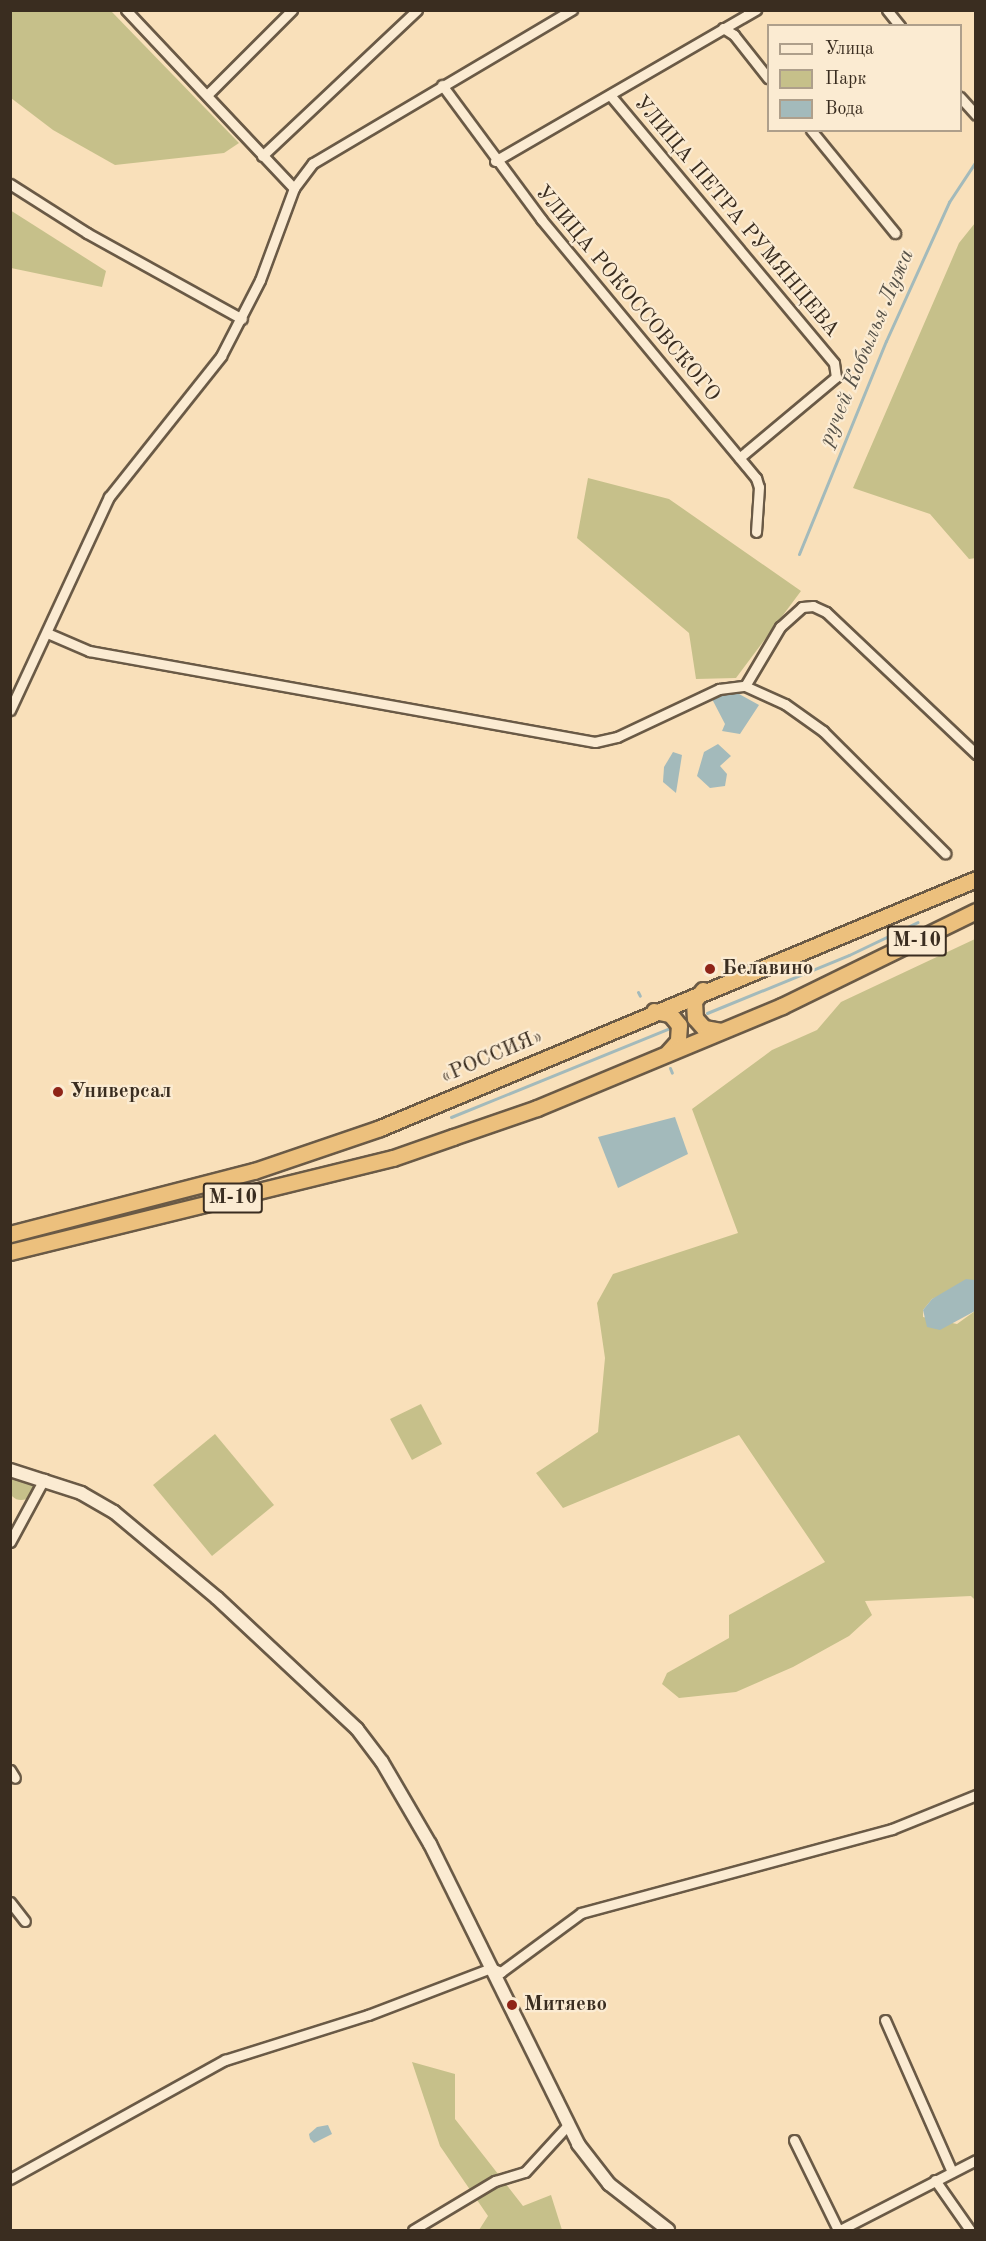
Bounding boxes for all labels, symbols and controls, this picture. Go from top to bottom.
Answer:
legend [767,24,962,132]
text: Улица [825,40,874,58]
text: Парк [825,70,866,88]
street label: УЛИЦА ПЕТРА РУМЯНЦЕВА [628,91,844,343]
text: Вода [825,100,864,118]
street label: УЛИЦА РОКОССОВСКОГО [529,181,725,407]
water label: ручей Кобылья Лужа [814,246,920,450]
road number: М-10 [886,924,948,958]
place label: Белавино [722,956,813,982]
marker: Белавино [703,962,717,976]
street label: «РОССИЯ» [437,1024,547,1090]
place label: Универсал [70,1079,172,1105]
marker: Универсал [51,1085,65,1099]
road number: М-10 [202,1181,264,1215]
place label: Митяево [524,1992,607,2018]
marker: Митяево [505,1998,519,2012]

